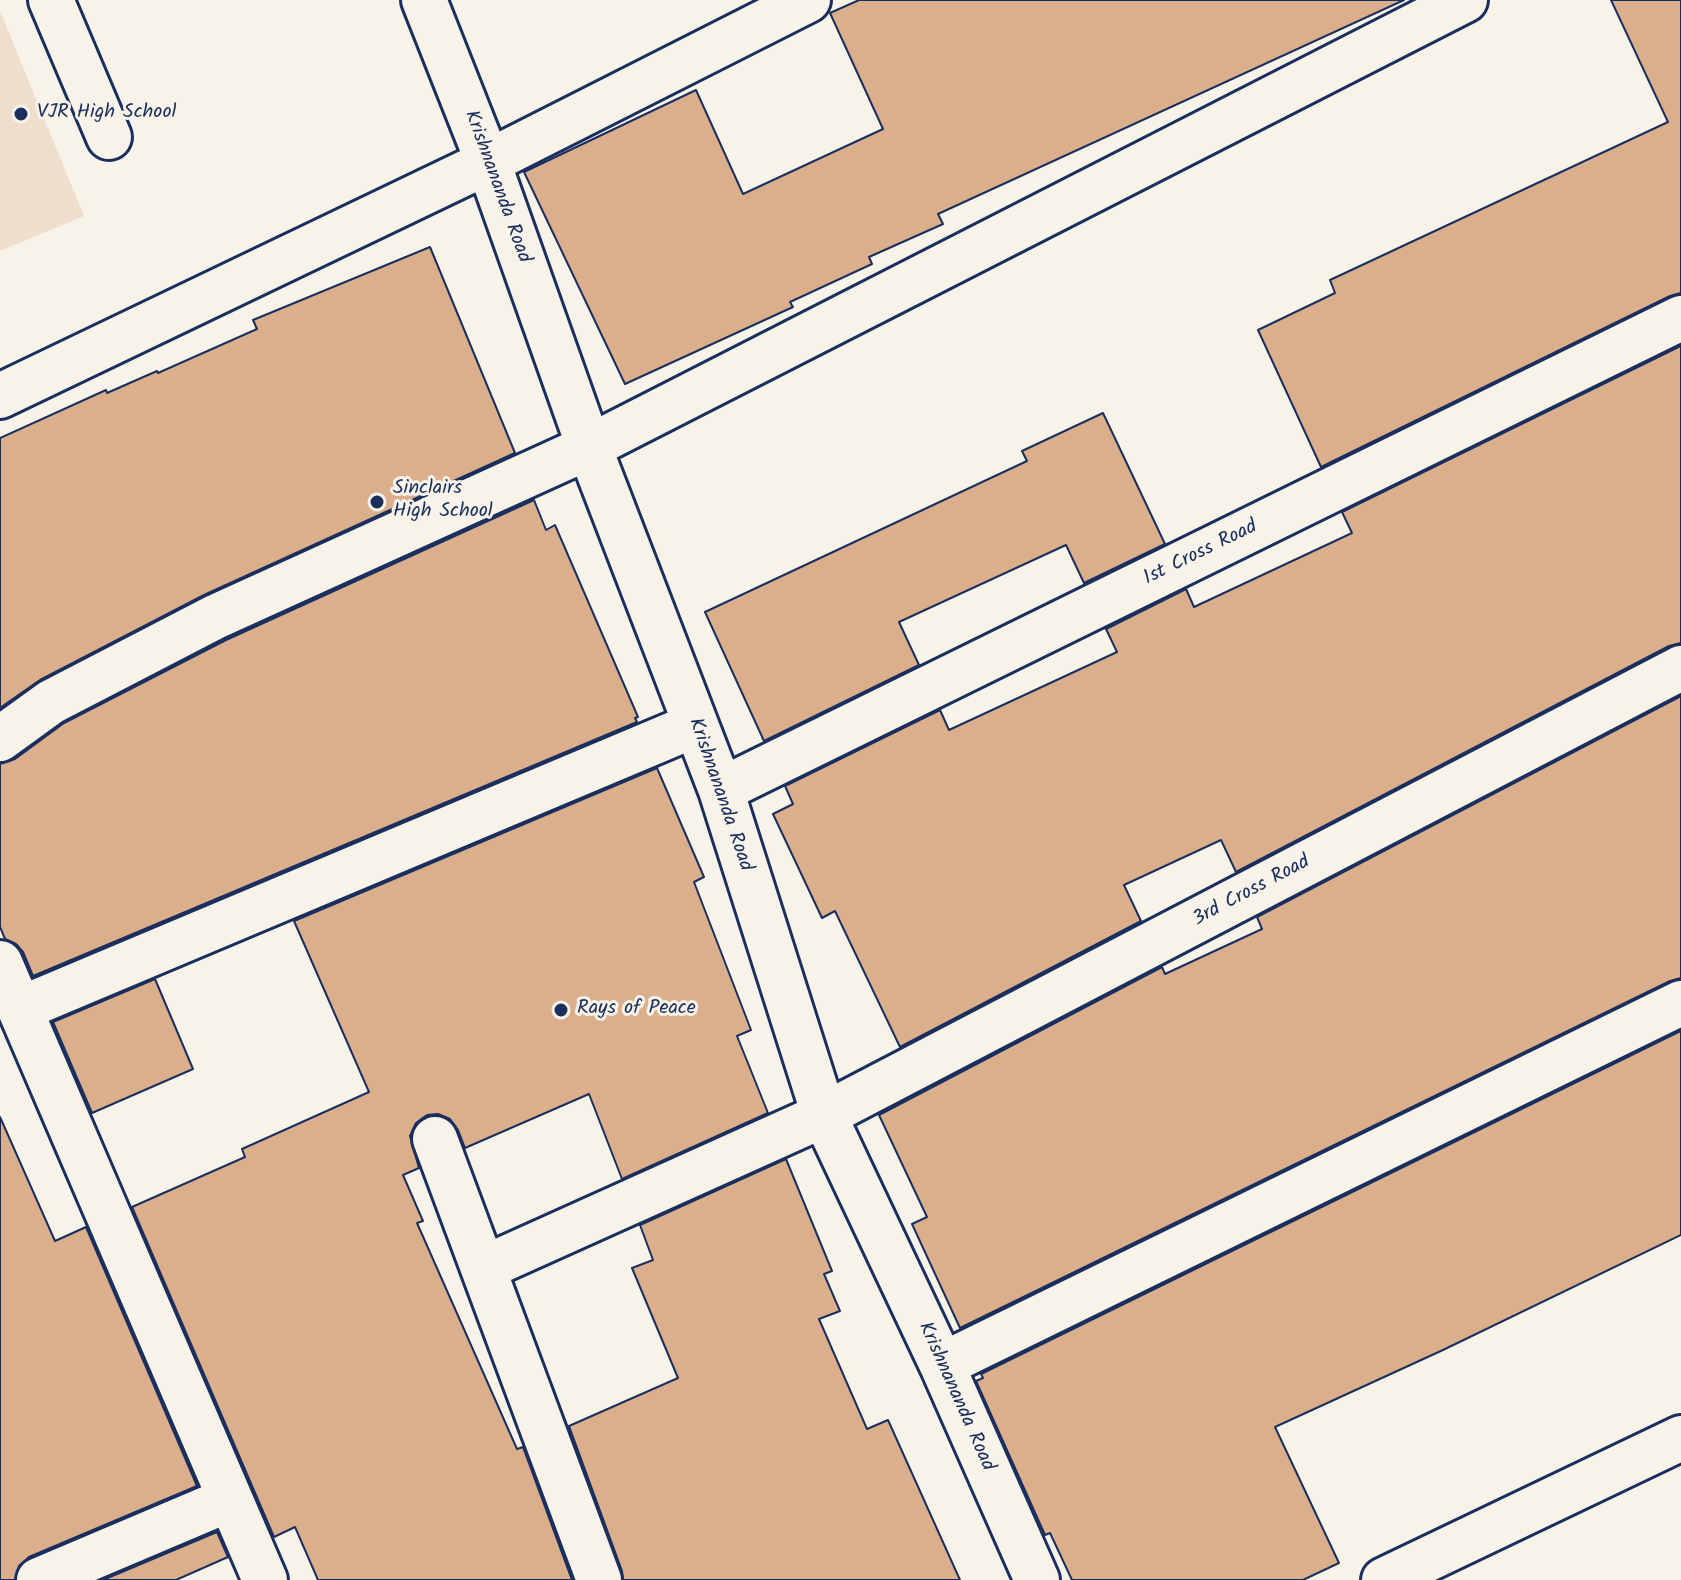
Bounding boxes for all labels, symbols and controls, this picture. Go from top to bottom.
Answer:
place label: VJR High School [37,102,176,126]
marker: VJR High School [12,105,30,123]
street label: Krishnananda Road [457,107,535,267]
place label: Sinclairs High School [393,478,493,525]
marker: Sinclairs High School [368,493,386,511]
street label: 1st Cross Road [1140,516,1262,592]
street label: Krishnananda Road [682,715,756,875]
street label: 3rd Cross Road [1189,851,1315,933]
place label: Rays of Peace [577,998,696,1022]
marker: Rays of Peace [552,1001,570,1019]
street label: Krishnananda Road [911,1319,999,1475]

